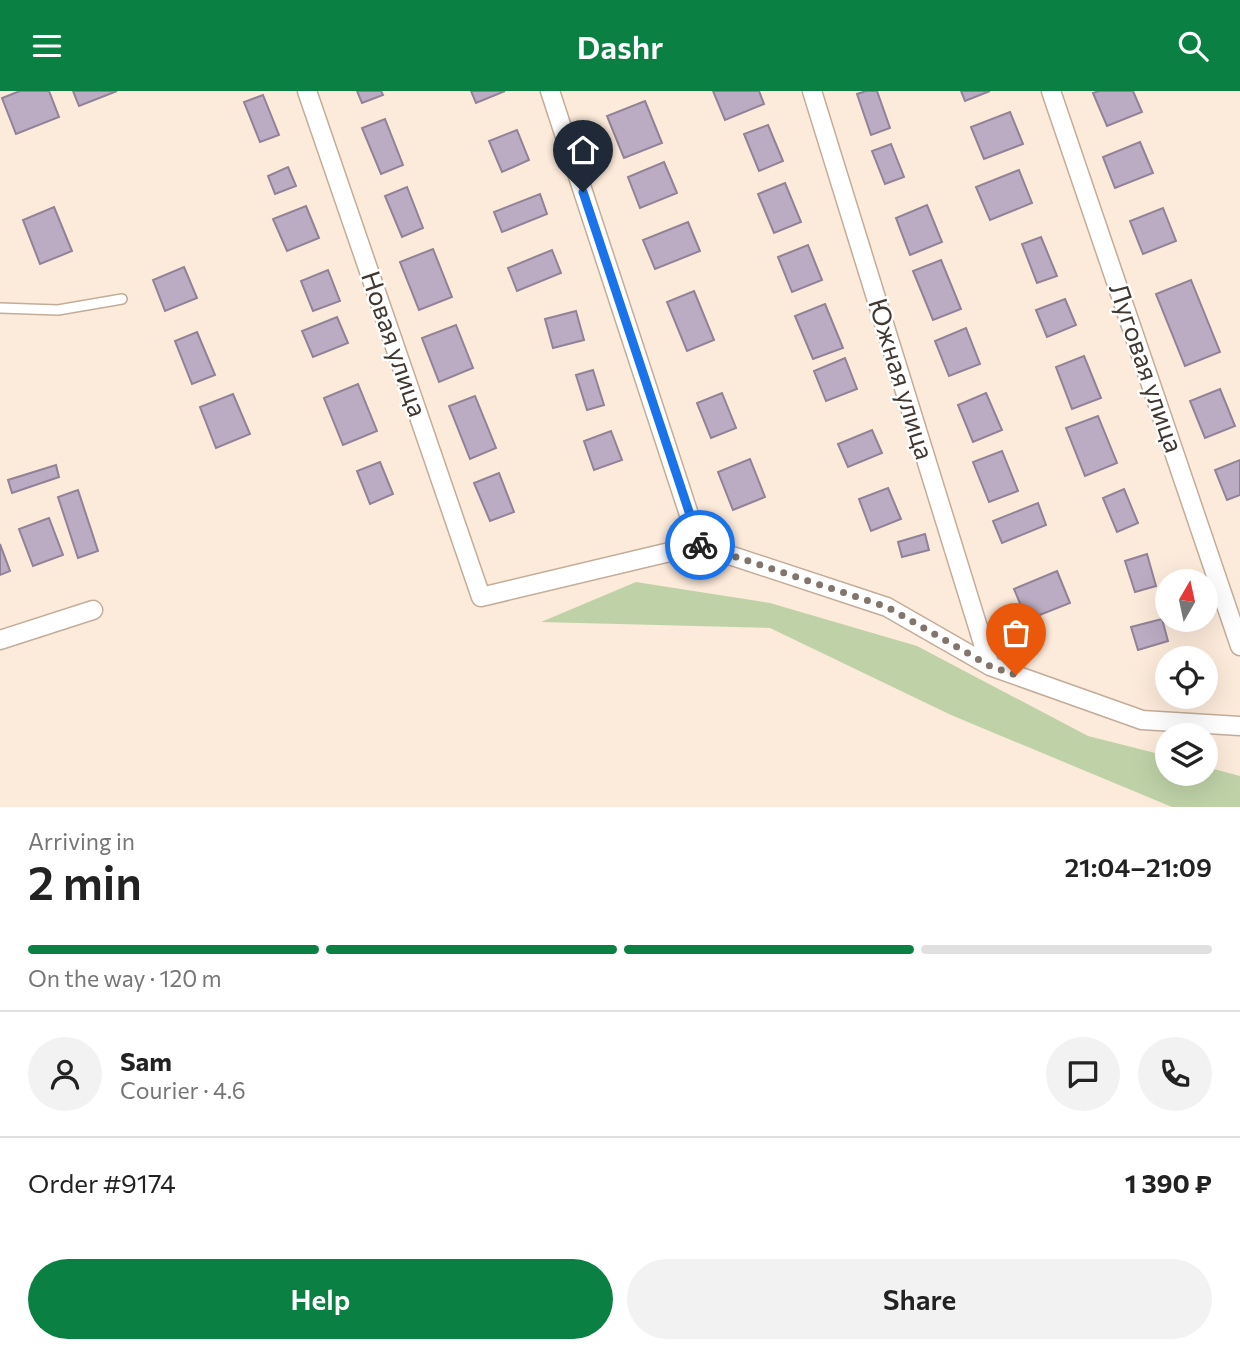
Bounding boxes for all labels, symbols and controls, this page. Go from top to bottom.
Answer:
text: Dashr [577,26,663,66]
icon: menu [28,27,66,65]
icon: search [1174,27,1212,65]
pin [553,120,613,192]
icon: home [564,131,602,169]
street label: Новая улица [356,267,435,420]
street label: Луговая улица [1104,279,1191,456]
street label: Южная улица [863,294,942,463]
courier [665,510,735,580]
icon: bike [681,526,719,564]
north arrow [1155,569,1218,632]
map controls [1155,569,1218,786]
pin [986,603,1046,675]
icon: bag [997,614,1035,652]
button: locate [1155,646,1218,709]
button: layers [1155,723,1218,786]
text: Arriving in [28,827,135,855]
text: 21:04–21:09 [1064,851,1212,882]
text: 2 min [28,853,142,909]
text: On the way · 120 m [28,964,222,992]
button: person [28,1037,102,1111]
button: chat [1046,1037,1120,1111]
button: phone [1138,1037,1212,1111]
text: Sam [120,1045,172,1076]
text: Courier · 4.6 [120,1076,246,1104]
text: Order #9174 [28,1167,176,1198]
text: 1 390 ₽ [1125,1167,1212,1198]
button: Help [28,1259,613,1339]
button: Share [627,1259,1212,1339]

